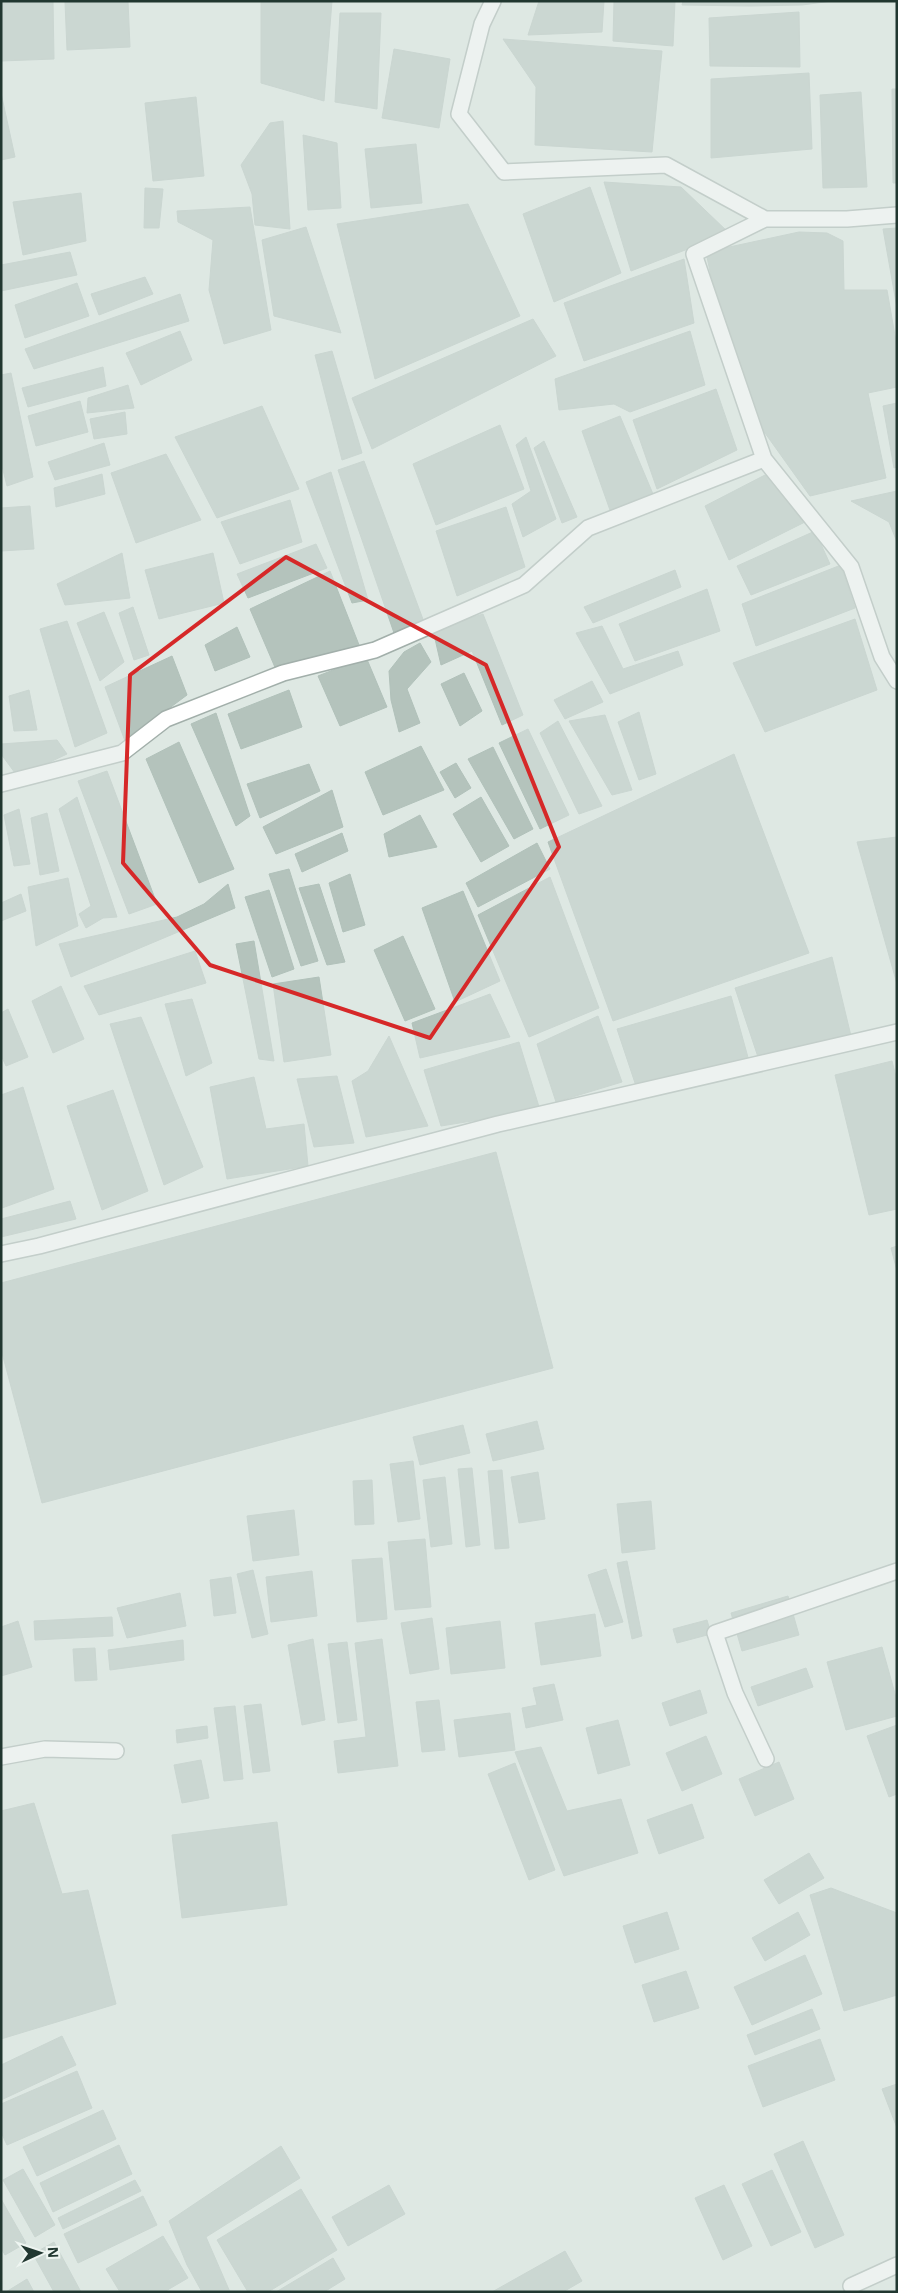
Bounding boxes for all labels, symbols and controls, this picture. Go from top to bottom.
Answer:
north arrow [15,2228,65,2278]
text: N [44,2246,63,2258]

